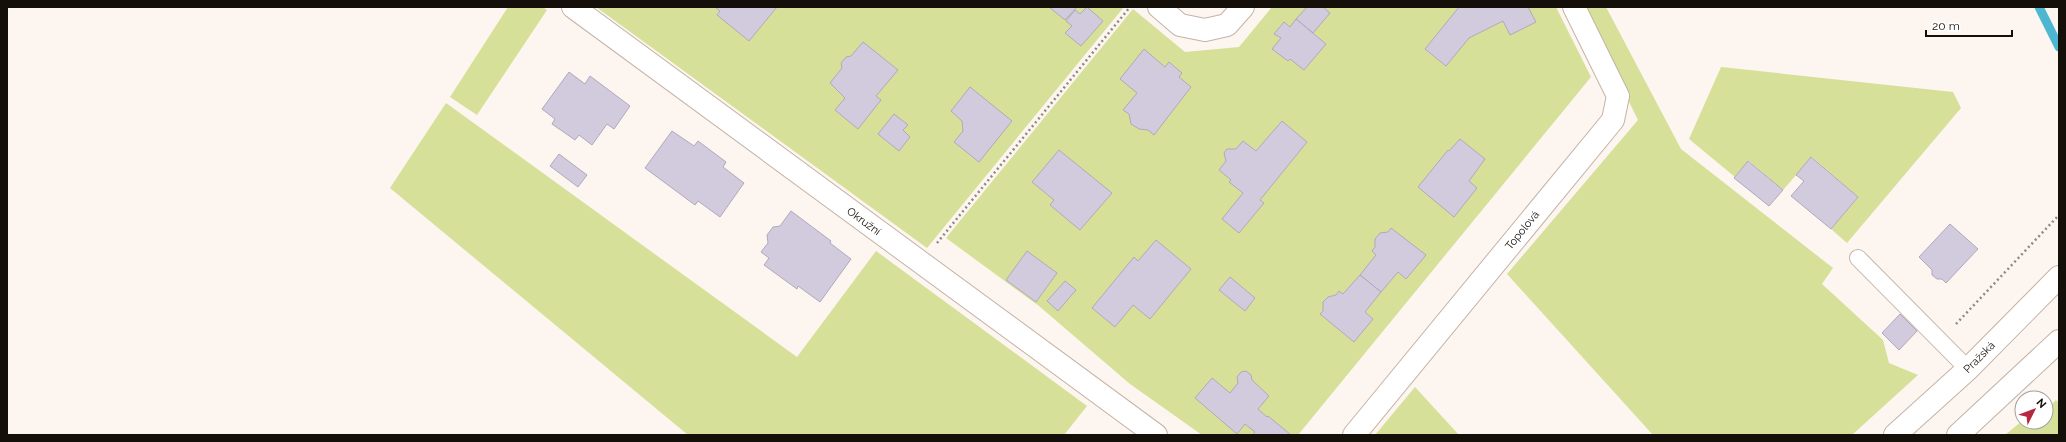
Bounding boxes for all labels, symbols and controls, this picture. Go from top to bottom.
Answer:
scale bar [1926,12,2012,38]
text: 20 m [1932,19,1960,33]
street label: Okružní [844,205,884,238]
street label: Topolová [1503,208,1542,252]
street label: Pražská [1961,339,1998,376]
north arrow [2014,390,2054,430]
text: N [2033,396,2049,411]

